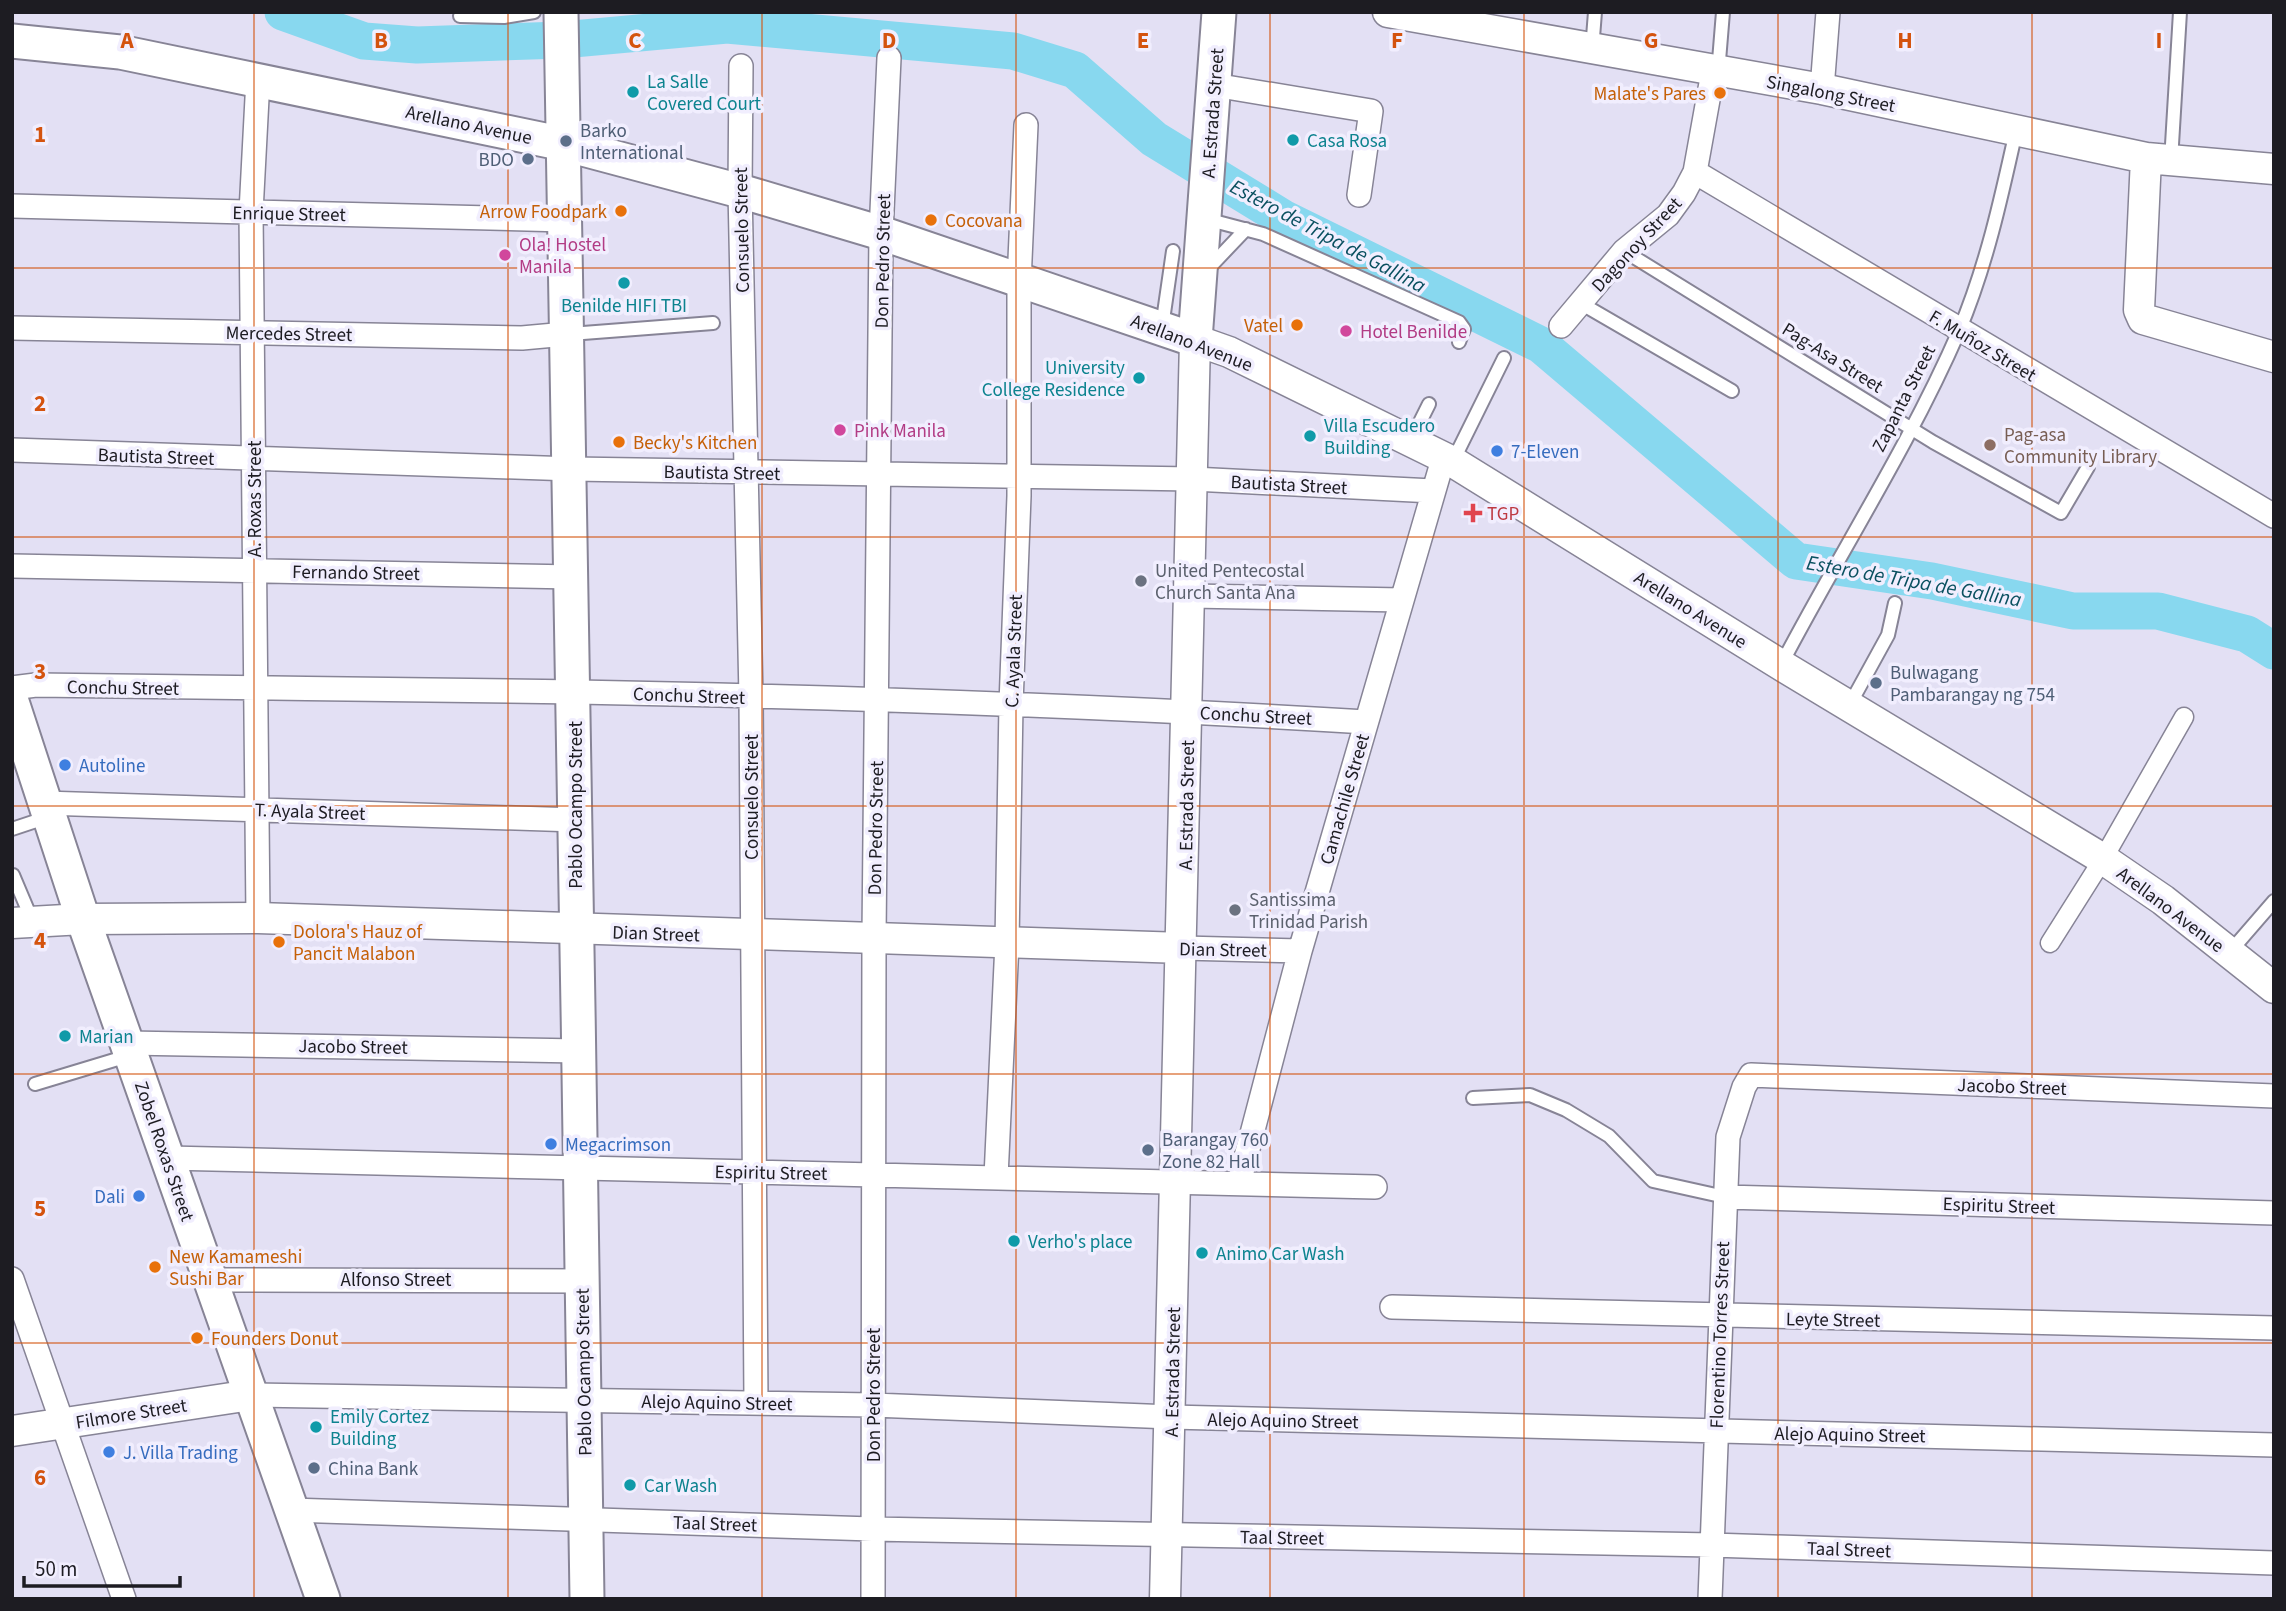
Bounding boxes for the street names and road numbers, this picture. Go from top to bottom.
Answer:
street label: A. Estrada Street [1195,47,1232,179]
street label: Singalong Street [1764,69,1898,120]
street label: Arellano Avenue [403,99,534,152]
street label: Consuelo Street [728,166,757,293]
street label: Dagonoy Street [1586,191,1689,299]
street label: Don Pedro Street [869,193,898,329]
street label: Enrique Street [232,200,346,229]
street label: F. Muñoz Street [1924,304,2041,389]
street label: Arellano Avenue [1127,308,1256,379]
street label: Pag-Asa Street [1776,316,1888,400]
street label: Mercedes Street [225,320,353,349]
street label: Zapanta Street [1866,340,1943,457]
street label: A. Roxas Street [242,440,269,557]
street label: Bautista Street [97,442,215,473]
street label: Bautista Street [663,459,781,488]
street label: Bautista Street [1230,469,1348,502]
street label: Fernando Street [292,559,421,588]
street label: Arellano Avenue [1629,565,1752,656]
street label: C. Ayala Street [999,593,1030,708]
street label: Conchu Street [67,674,180,703]
street label: Conchu Street [632,681,746,712]
street label: Conchu Street [1199,700,1313,733]
street label: Pablo Ocampo Street [563,721,590,889]
street label: Camachile Street [1314,730,1377,868]
street label: Consuelo Street [739,734,766,860]
street label: A. Estrada Street [1173,739,1202,870]
street label: Don Pedro Street [862,760,891,896]
street label: T. Ayala Street [254,797,366,828]
street label: Arellano Avenue [2111,861,2230,960]
street label: Dian Street [612,919,701,950]
street label: Dian Street [1179,936,1268,965]
street label: Jacobo Street [298,1033,408,1062]
street label: Jacobo Street [1957,1072,2068,1103]
street label: Zobel Roxas Street [127,1078,200,1226]
street label: Espiritu Street [714,1159,828,1188]
street label: Espiritu Street [1942,1191,2056,1222]
street label: Florentino Torres Street [1704,1240,1737,1429]
street label: Alfonso Street [341,1267,452,1294]
street label: Pablo Ocampo Street [570,1287,599,1456]
street label: A. Estrada Street [1159,1306,1188,1437]
street label: Leyte Street [1786,1306,1881,1335]
street label: Don Pedro Street [861,1327,888,1462]
street label: Alejo Aquino Street [641,1389,793,1418]
street label: Filmore Street [74,1392,189,1437]
street label: Alejo Aquino Street [1207,1407,1359,1436]
street label: Alejo Aquino Street [1774,1421,1926,1450]
street label: Taal Street [672,1510,758,1539]
street label: Taal Street [1240,1524,1325,1553]
street label: Taal Street [1806,1536,1892,1565]

